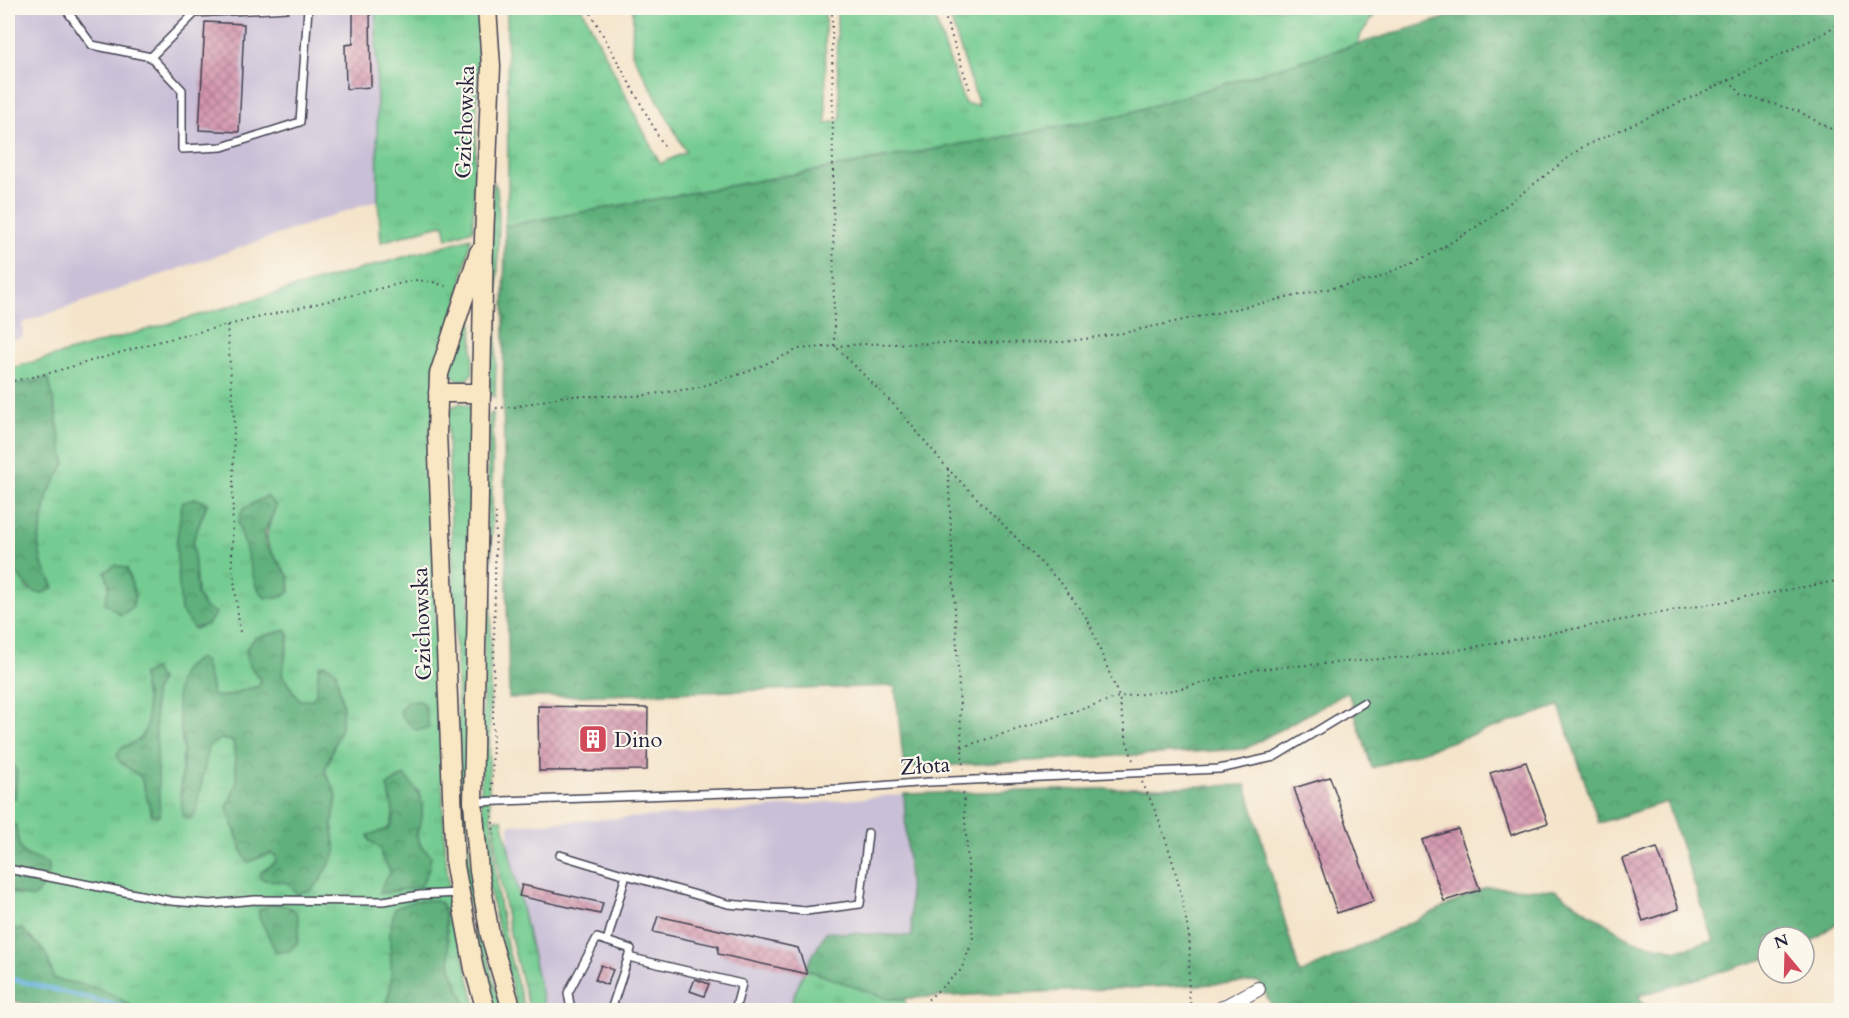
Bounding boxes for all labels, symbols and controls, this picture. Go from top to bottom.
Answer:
street label: Gzichowska [448,64,482,179]
street label: Gzichowska [405,566,439,681]
building icon: Dino [577,723,609,755]
place label: Dino [614,725,663,755]
street label: Złota [899,749,952,783]
north arrow [1756,925,1816,985]
text: N [1771,929,1792,954]

